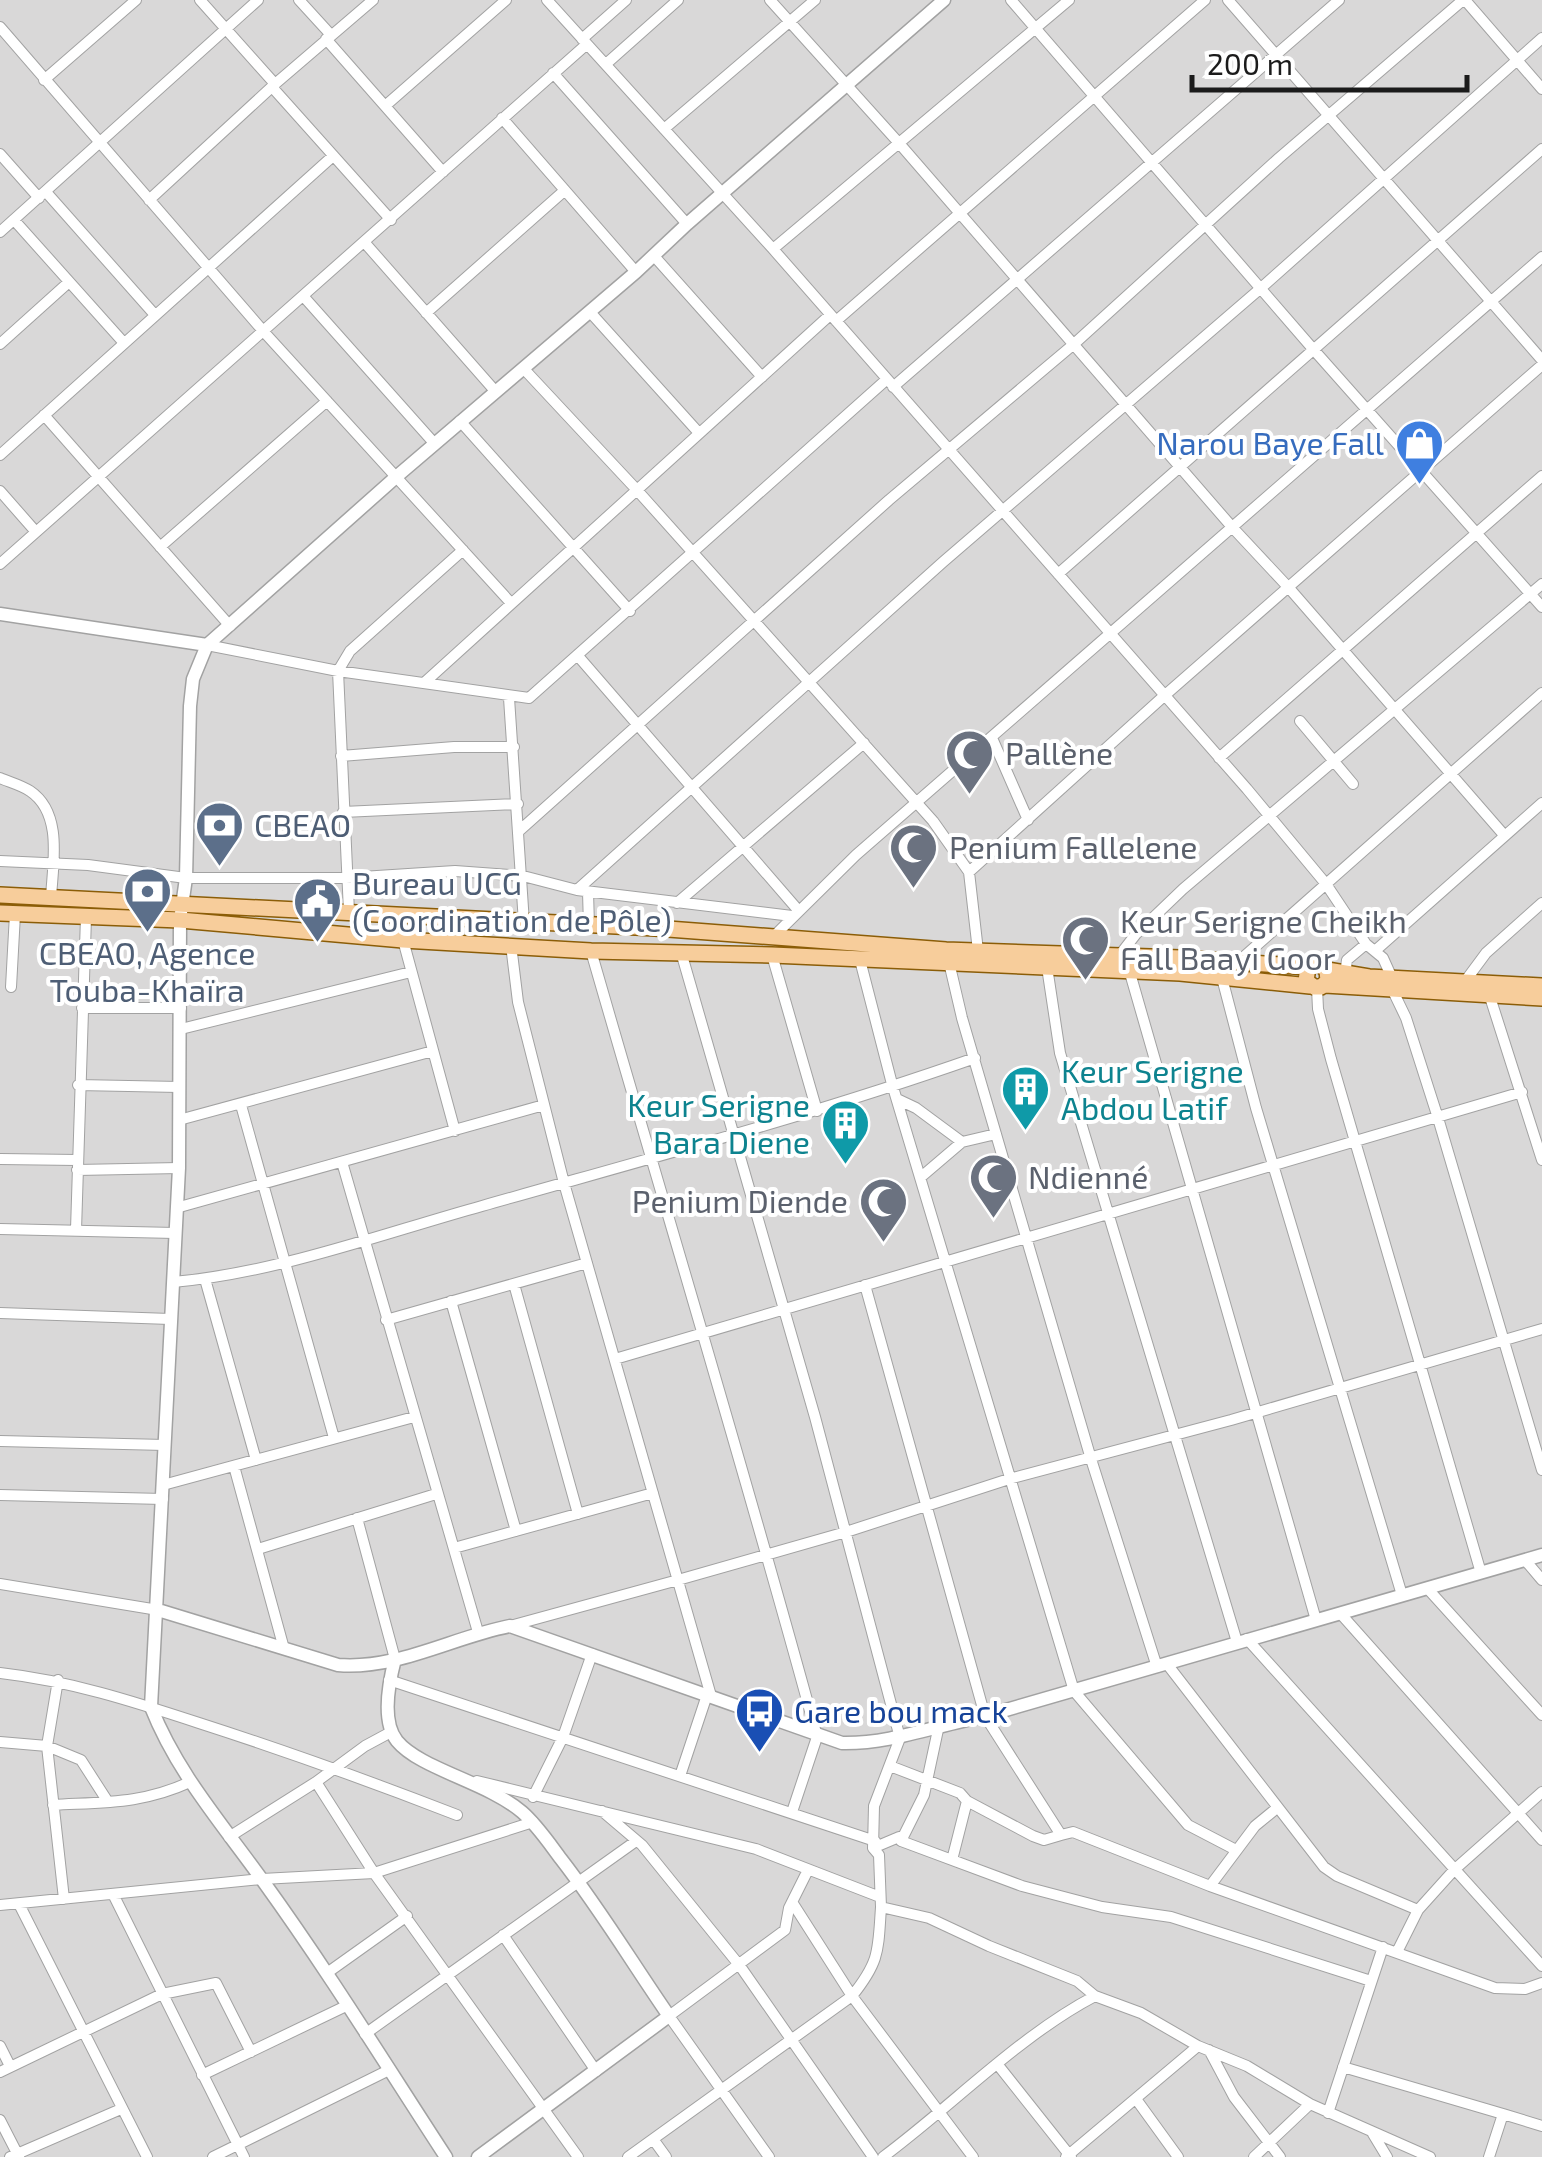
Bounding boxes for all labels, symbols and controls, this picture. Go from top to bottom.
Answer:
scale bar [1192,30,1467,92]
text: 200 m [1207,45,1293,81]
shop icon: Narou Baye Fall [1393,418,1445,486]
place label: Narou Baye Fall [1156,423,1384,461]
mosque icon: Pallène [944,728,996,796]
place label: Pallène [1005,733,1113,771]
bank icon: CBEAO [193,800,245,868]
place label: CBEAO [254,805,351,843]
mosque icon: Penium Fallelene [888,822,940,890]
place label: Penium Fallelene [949,827,1198,865]
place label: Bureau UCG (Coordination de Pôle) [352,863,672,938]
bank icon: CBEAO, Agence Touba-Khaïra [121,866,173,934]
public building icon: Bureau UCG (Coordination de Pôle) [291,876,343,944]
place label: Keur Serigne Cheikh Fall Baayi Goor [1120,901,1407,976]
mosque icon: Keur Serigne Cheikh Fall Baayi Goor [1059,914,1111,982]
place label: CBEAO, Agence Touba-Khaïra [39,933,255,1008]
place label: Keur Serigne Abdou Latif [1061,1051,1244,1126]
building icon: Keur Serigne Abdou Latif [1000,1064,1052,1132]
place label: Keur Serigne Bara Diene [627,1085,810,1160]
building icon: Keur Serigne Bara Diene [819,1098,871,1166]
mosque icon: Ndienné [967,1152,1019,1220]
place label: Ndienné [1028,1157,1148,1195]
mosque icon: Penium Diende [857,1176,909,1244]
place label: Penium Diende [632,1181,848,1219]
bus stop icon: Gare bou mack [733,1686,785,1754]
place label: Gare bou mack [794,1691,1008,1729]

